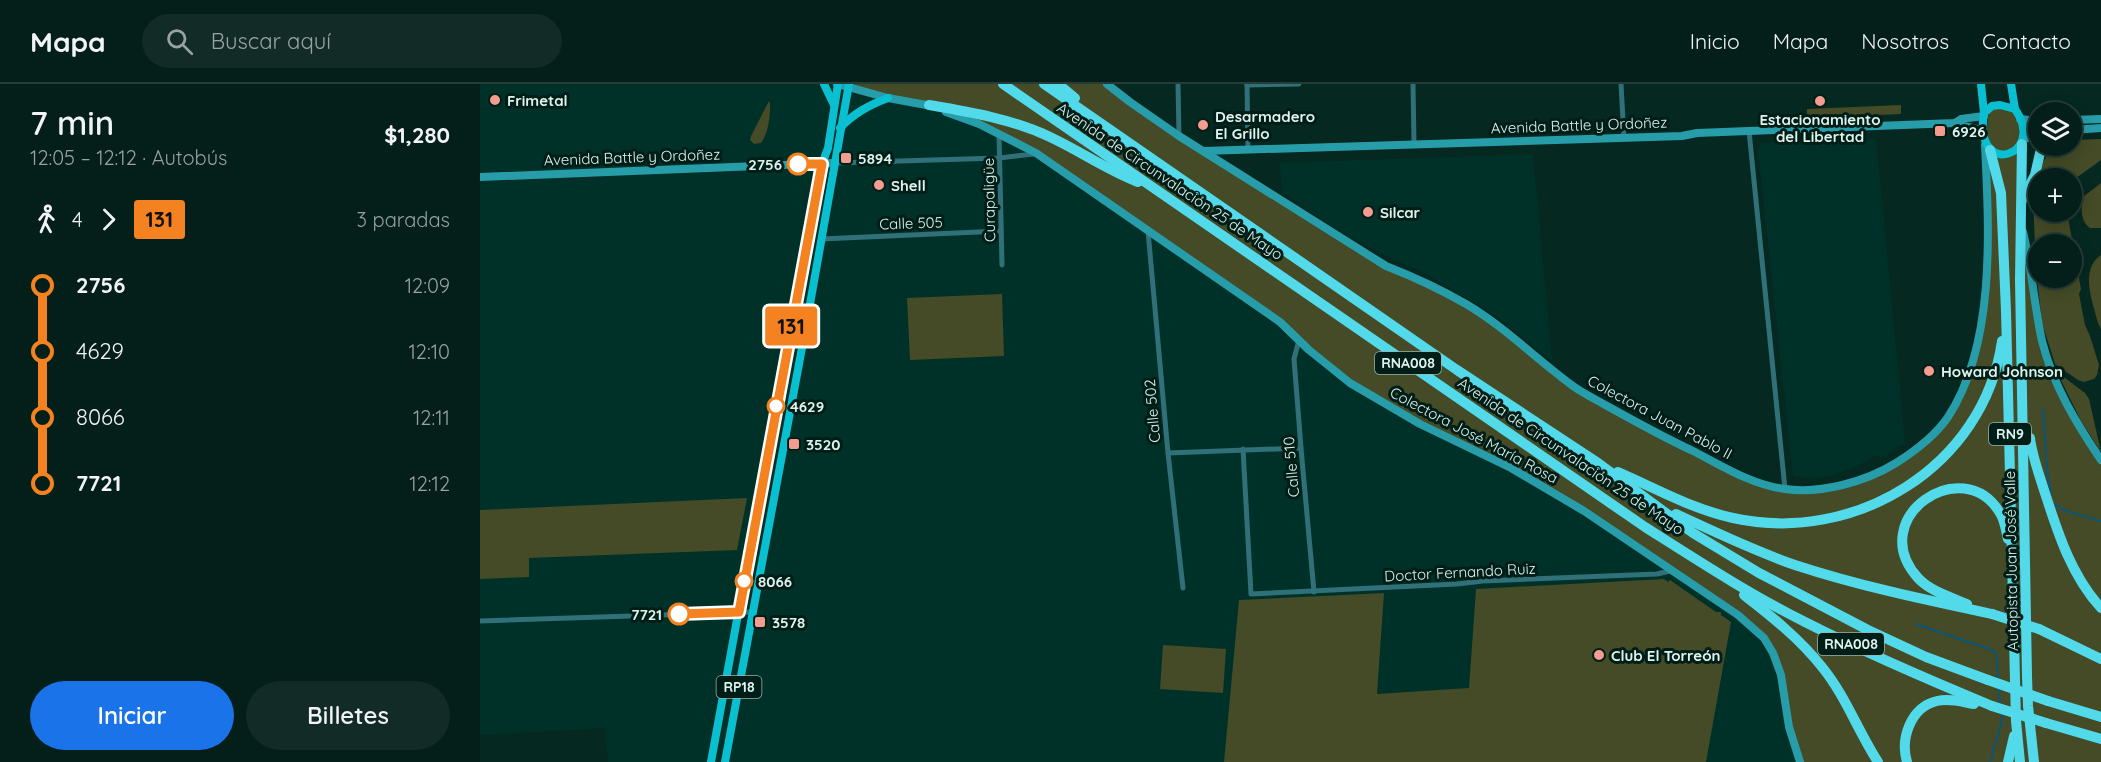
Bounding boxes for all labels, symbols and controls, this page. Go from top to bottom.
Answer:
search box [142,14,562,68]
text: Mapa [30,24,106,59]
icon: search [163,25,196,58]
text: Buscar aquí [211,27,331,55]
text: Inicio [1690,28,1740,54]
text: Mapa [1773,28,1828,54]
text: Nosotros [1861,28,1949,54]
text: Contacto [1982,28,2071,54]
place label: Frimetal [507,91,568,110]
marker: Frimetal [488,93,502,107]
marker: Estacionamiento del Libertad [1813,94,1827,108]
street label: Avenida de Circunvalación 25 de Mayo [1053,98,1287,264]
text: 7 min [30,102,114,143]
map controls [2028,102,2082,288]
button: layers [2028,102,2082,156]
place label: Desarmadero El Grillo [1215,107,1315,143]
place label: Estacionamiento del Libertad [1759,110,1881,146]
street label: Avenida Battle y Ordoñez [1490,112,1668,138]
marker: Desarmadero El Grillo [1196,118,1210,132]
text: $1,280 [384,121,450,149]
place label: 6926 [1952,122,1986,141]
marker: 6926 [1933,124,1947,138]
street label: Avenida Battle y Ordoñez [543,144,721,170]
text: 12:05 – 12:12 · Autobús [30,145,227,170]
place label: 5894 [858,149,892,168]
marker: 5894 [839,151,853,165]
marker: 2756 [787,153,809,175]
place label: 2756 [748,155,782,174]
street label: Curapaligüe [979,158,999,242]
button: + [2028,168,2082,222]
place label: Shell [891,176,926,195]
marker: Shell [872,178,886,192]
icon: walk [30,203,63,236]
icon: forward [92,203,125,236]
place label: Silcar [1380,203,1421,222]
marker: Silcar [1361,205,1375,219]
text: 131 [146,206,173,232]
text: 4 [72,207,83,232]
text: 3 paradas [357,207,450,232]
street label: Calle 505 [879,212,943,234]
button: − [2028,234,2082,288]
text: 2756 [76,271,125,299]
text: 12:09 [405,273,450,298]
line badge: 131 [756,306,826,346]
text: 131 [777,313,805,339]
text: 4629 [76,337,124,365]
text: 12:10 [408,339,450,364]
road number: RNA008 [1375,352,1441,374]
place label: Howard Johnson [1941,362,2063,381]
marker: Howard Johnson [1922,364,1936,378]
street label: Colectora Juan Pablo II [1584,371,1736,463]
street label: Avenida de Circunvalación 25 de Mayo [1454,373,1688,539]
street label: Calle 502 [1140,378,1164,444]
street label: Colectora José María Rosa [1387,383,1561,487]
marker: 4629 [767,397,785,415]
place label: 4629 [790,397,824,416]
text: 8066 [76,403,125,431]
text: 12:11 [413,405,450,430]
road number: RN9 [1989,423,2031,445]
place label: 3520 [806,435,840,454]
street label: Calle 510 [1279,436,1303,498]
marker: 3520 [787,437,801,451]
text: 7721 [76,469,121,497]
text: 12:12 [409,471,450,496]
street label: Autopista Juan José Valle [2000,471,2022,651]
street label: Doctor Fernando Ruiz [1384,559,1536,585]
marker: 8066 [735,572,753,590]
place label: 8066 [758,572,792,591]
marker: 7721 [668,603,690,625]
place label: 7721 [631,605,662,624]
place label: 3578 [772,613,805,632]
marker: 3578 [753,615,767,629]
road number: RNA008 [1818,633,1884,655]
place label: Club El Torreón [1611,646,1720,665]
marker: Club El Torreón [1592,648,1606,662]
road number: RP18 [716,676,762,698]
button: Iniciar [30,681,234,750]
button: Billetes [246,681,450,750]

